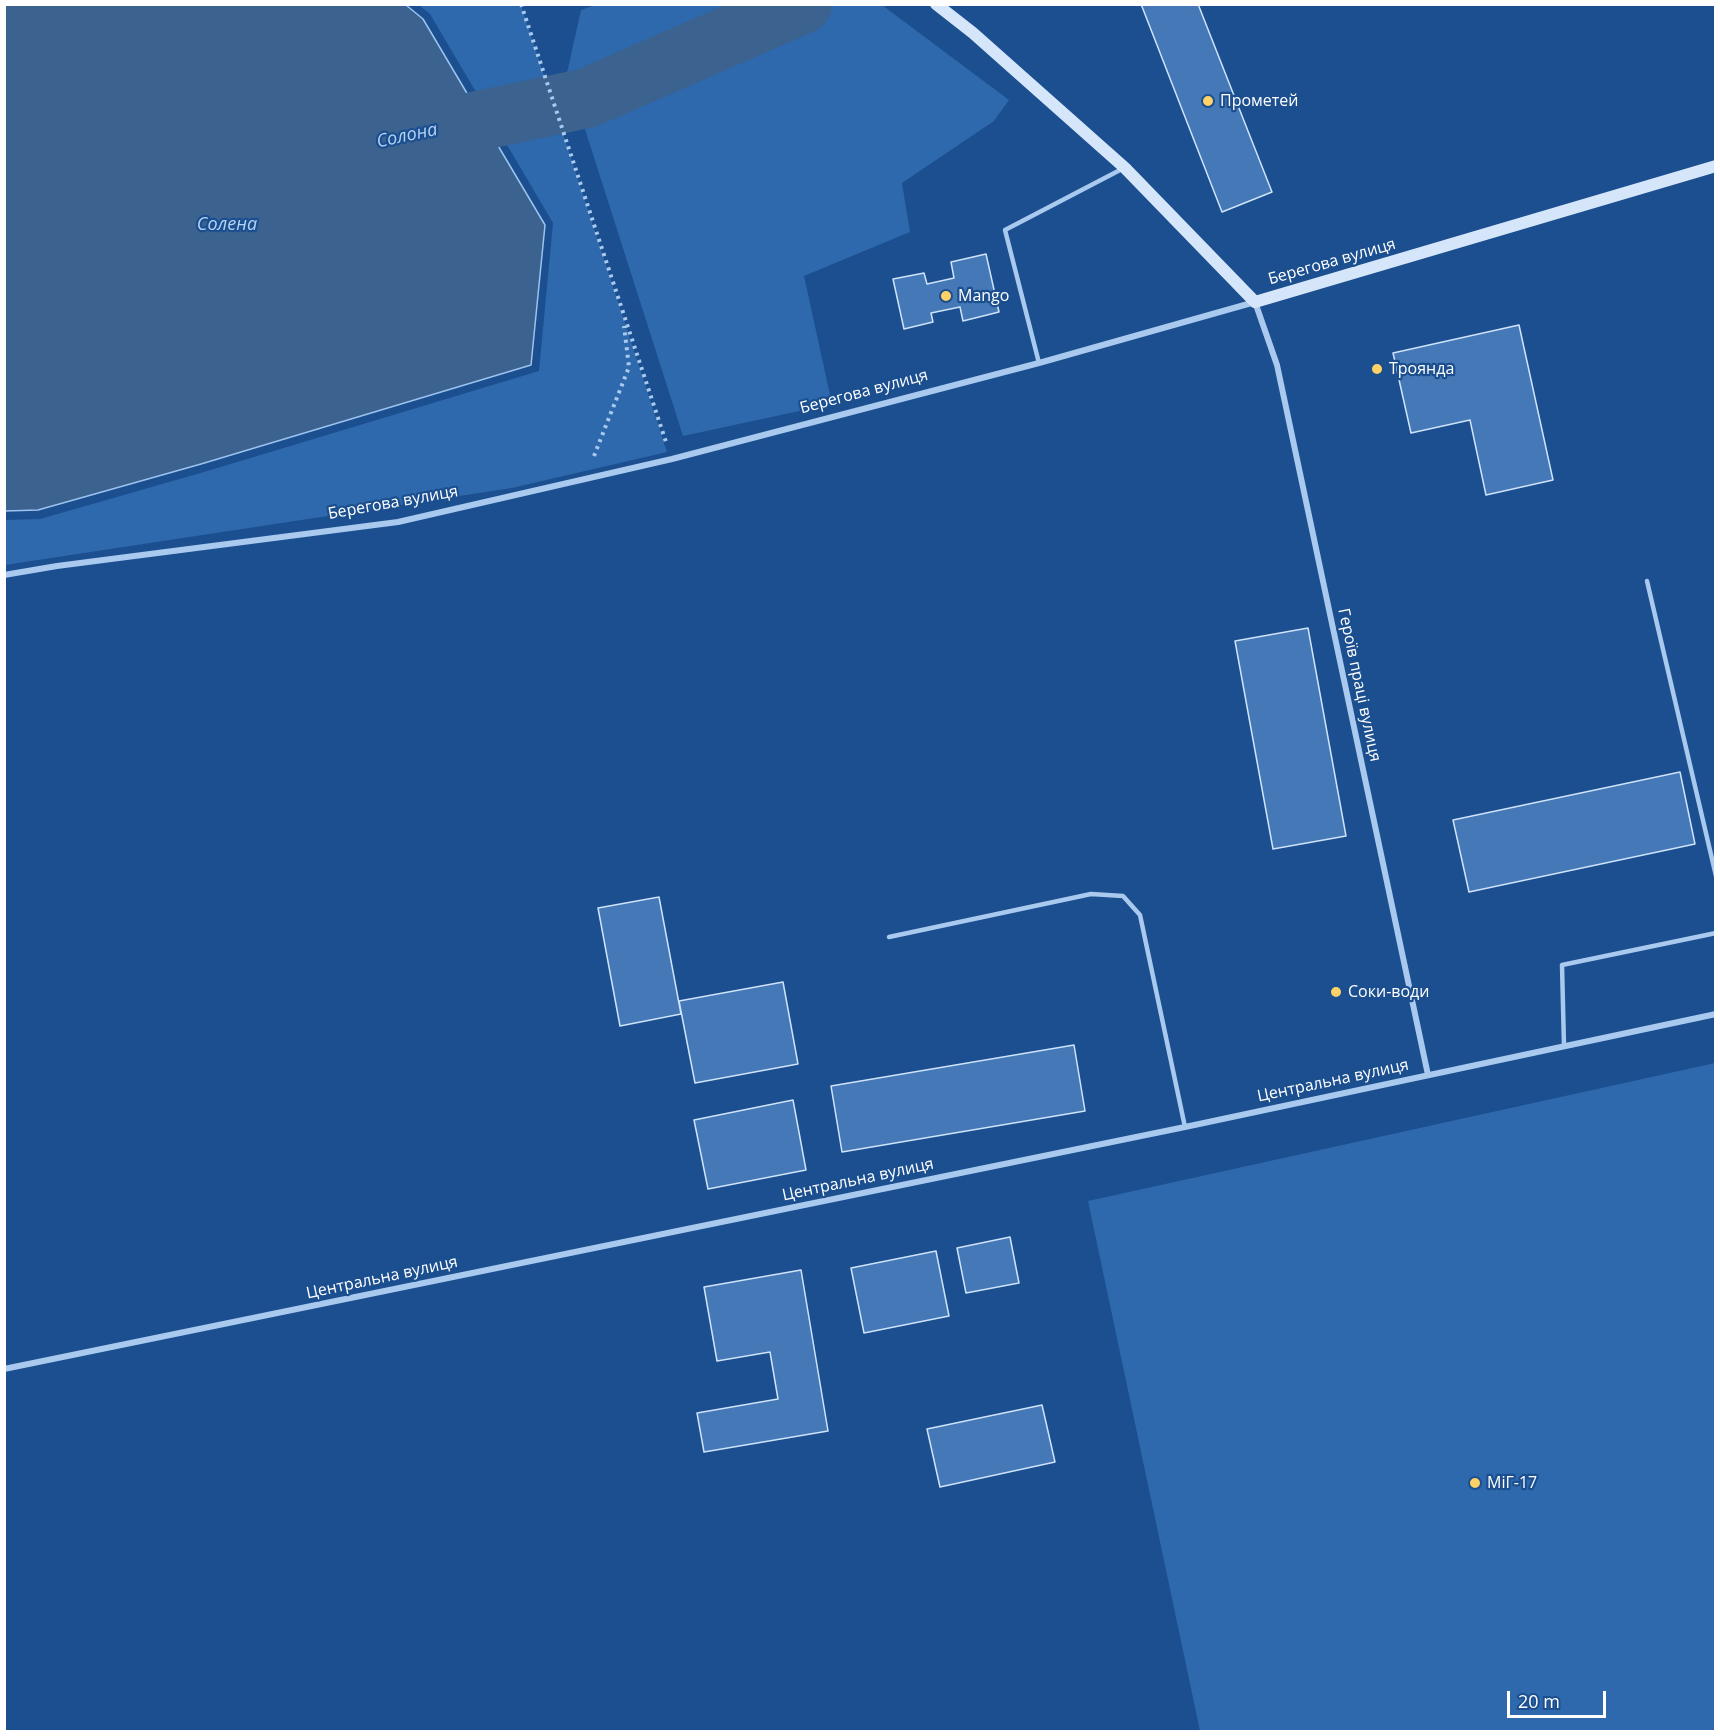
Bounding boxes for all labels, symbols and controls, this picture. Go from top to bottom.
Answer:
place label: Прометей [1220,91,1298,111]
marker: Прометей [1201,94,1215,108]
water label: Солона [375,119,439,153]
water label: Солена [197,214,257,236]
street label: Берегова вулиця [1266,235,1398,289]
place label: Mango [958,286,1009,306]
marker: Mango [939,289,953,303]
place label: Троянда [1389,359,1454,379]
marker: Троянда [1370,362,1384,376]
street label: Берегова вулиця [798,366,930,418]
street label: Берегова вулиця [326,482,460,524]
street label: Героїв праці вулиця [1333,607,1385,763]
place label: Соки-води [1348,982,1429,1002]
marker: Соки-води [1329,985,1343,999]
street label: Центральна вулиця [1256,1056,1410,1106]
street label: Центральна вулиця [781,1155,935,1205]
street label: Центральна вулиця [305,1253,459,1303]
place label: МіГ-17 [1487,1473,1537,1493]
marker: МіГ-17 [1468,1476,1482,1490]
scale bar [1510,1679,1609,1717]
text: 20 m [1518,1689,1560,1713]

